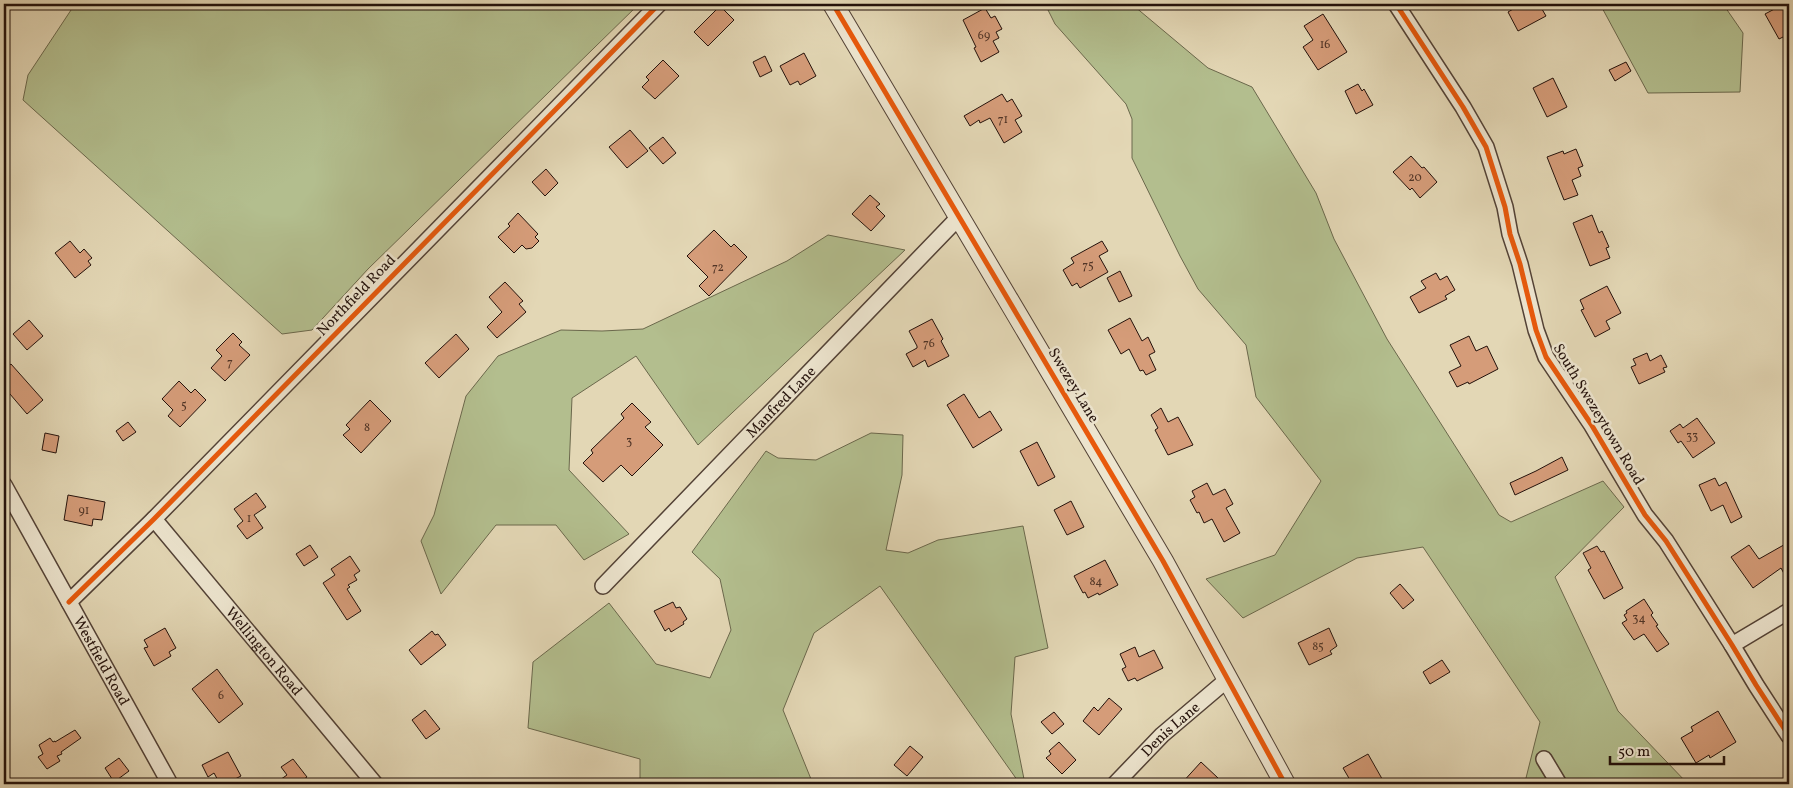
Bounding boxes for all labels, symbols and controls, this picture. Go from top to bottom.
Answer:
house number: 69 [978,28,990,44]
house number: 16 [1320,37,1330,53]
house number: 71 [998,112,1008,128]
house number: 20 [1408,170,1422,186]
street label: Northfield Road [313,251,401,341]
house number: 75 [1082,258,1094,274]
house number: 72 [712,260,724,276]
house number: 76 [923,336,935,352]
street label: South Swezeytown Road [1547,340,1648,490]
street label: Swezey Lane [1042,344,1103,427]
house number: 7 [227,355,233,371]
street label: Manfred Lane [742,362,821,443]
house number: 5 [181,398,187,414]
house number: 8 [364,420,370,436]
house number: 33 [1686,429,1698,445]
house number: 3 [626,434,632,450]
house number: 91 [79,503,89,519]
house number: 1 [247,511,251,527]
house number: 84 [1090,574,1102,590]
street label: Wellington Road [220,603,306,701]
house number: 34 [1632,611,1646,627]
street label: Westfield Road [67,613,133,710]
house number: 85 [1312,639,1324,655]
house number: 6 [218,688,224,704]
street label: Denis Lane [1137,698,1205,762]
scale bar [1610,733,1724,765]
text: 50 m [1618,742,1650,763]

